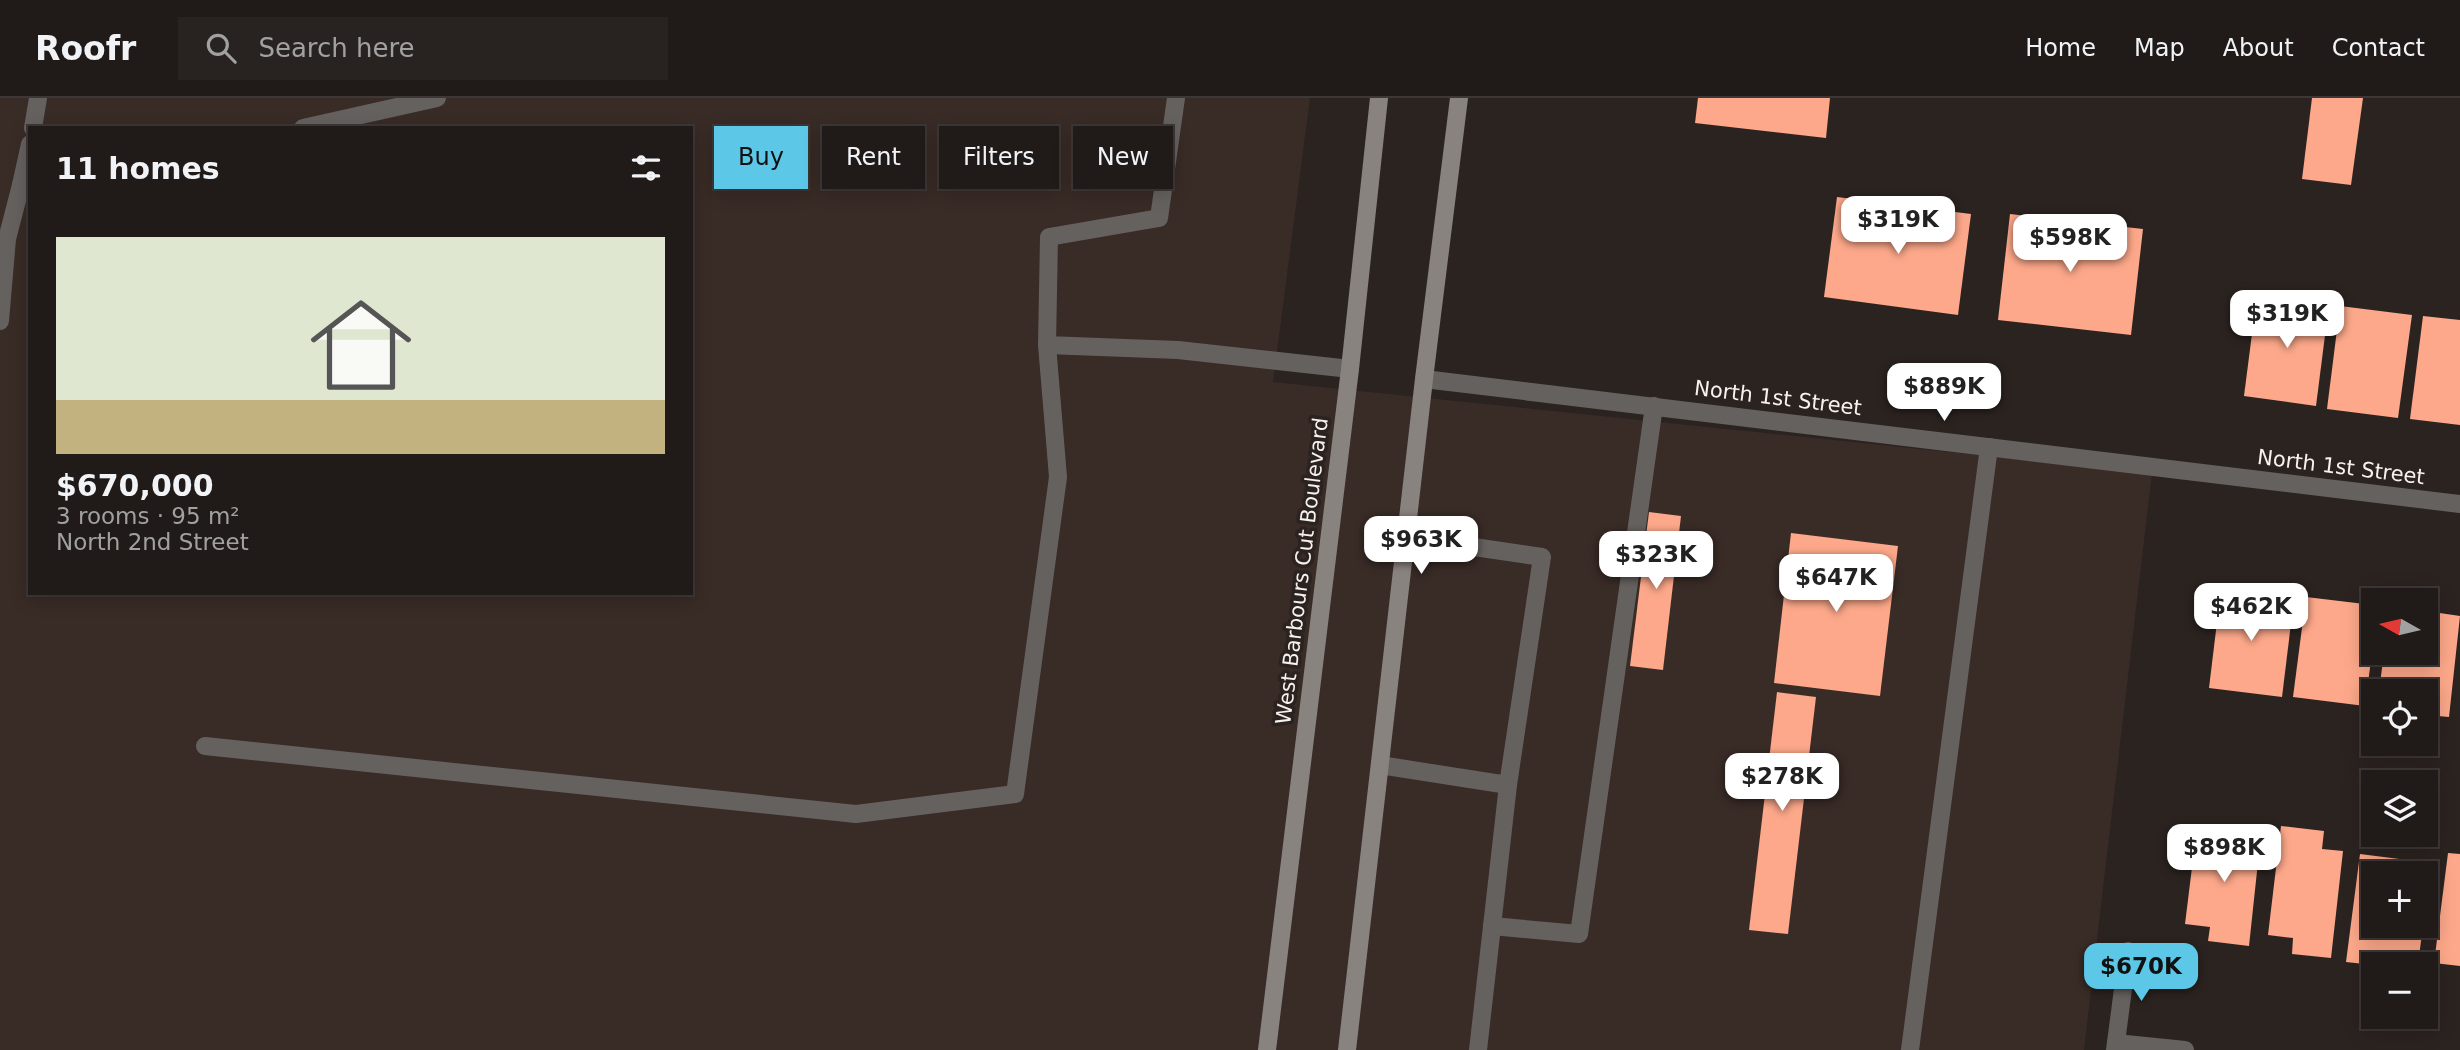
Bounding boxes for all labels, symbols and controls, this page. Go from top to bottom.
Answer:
search box [178,17,668,80]
text: Roofr [35,29,136,68]
icon: search [202,29,240,67]
text: Search here [258,33,415,63]
text: Home [2025,34,2096,62]
text: Map [2134,34,2185,62]
text: About [2223,34,2294,62]
text: Contact [2332,34,2425,62]
chip: Buy [714,126,808,189]
chip: Rent [822,126,925,189]
chip: Filters [939,126,1059,189]
chip: New [1073,126,1173,189]
icon: filters [627,149,665,187]
text: 11 homes [56,151,220,186]
pin: $319K [1849,197,1947,256]
text: $319K [1857,206,1939,232]
pin: $598K [2021,214,2119,274]
text: $598K [2029,224,2111,250]
icon: home [298,282,424,408]
pin: $319K [2238,290,2336,350]
text: $319K [2246,300,2328,326]
pin: $889K [1895,364,1993,423]
text: $889K [1903,373,1985,399]
street label: North 1st Street [1693,376,1863,420]
street label: West Barbours Cut Boulevard [1271,416,1333,726]
street label: North 1st Street [2256,445,2426,489]
text: $670,000 [56,468,214,503]
text: 3 rooms · 95 m² [56,503,240,529]
pin: $963K [1372,517,1470,576]
text: $963K [1380,526,1462,552]
text: North 2nd Street [56,529,249,555]
pin: $323K [1607,532,1705,591]
text: $323K [1615,541,1697,567]
pin: $647K [1787,554,1885,614]
text: $647K [1795,564,1877,590]
pin: $462K [2202,584,2300,643]
north arrow [2361,588,2438,665]
map controls [2361,588,2438,1029]
text: $462K [2210,593,2292,619]
button: locate [2361,679,2438,756]
pin: $278K [1733,754,1831,813]
text: $278K [1741,763,1823,789]
button: layers [2361,770,2438,847]
pin: $898K [2175,824,2273,884]
text: $898K [2183,834,2265,860]
button: + [2361,861,2438,938]
pin: $670K [2092,944,2190,1003]
button: − [2361,952,2438,1029]
text: $670K [2100,953,2182,979]

